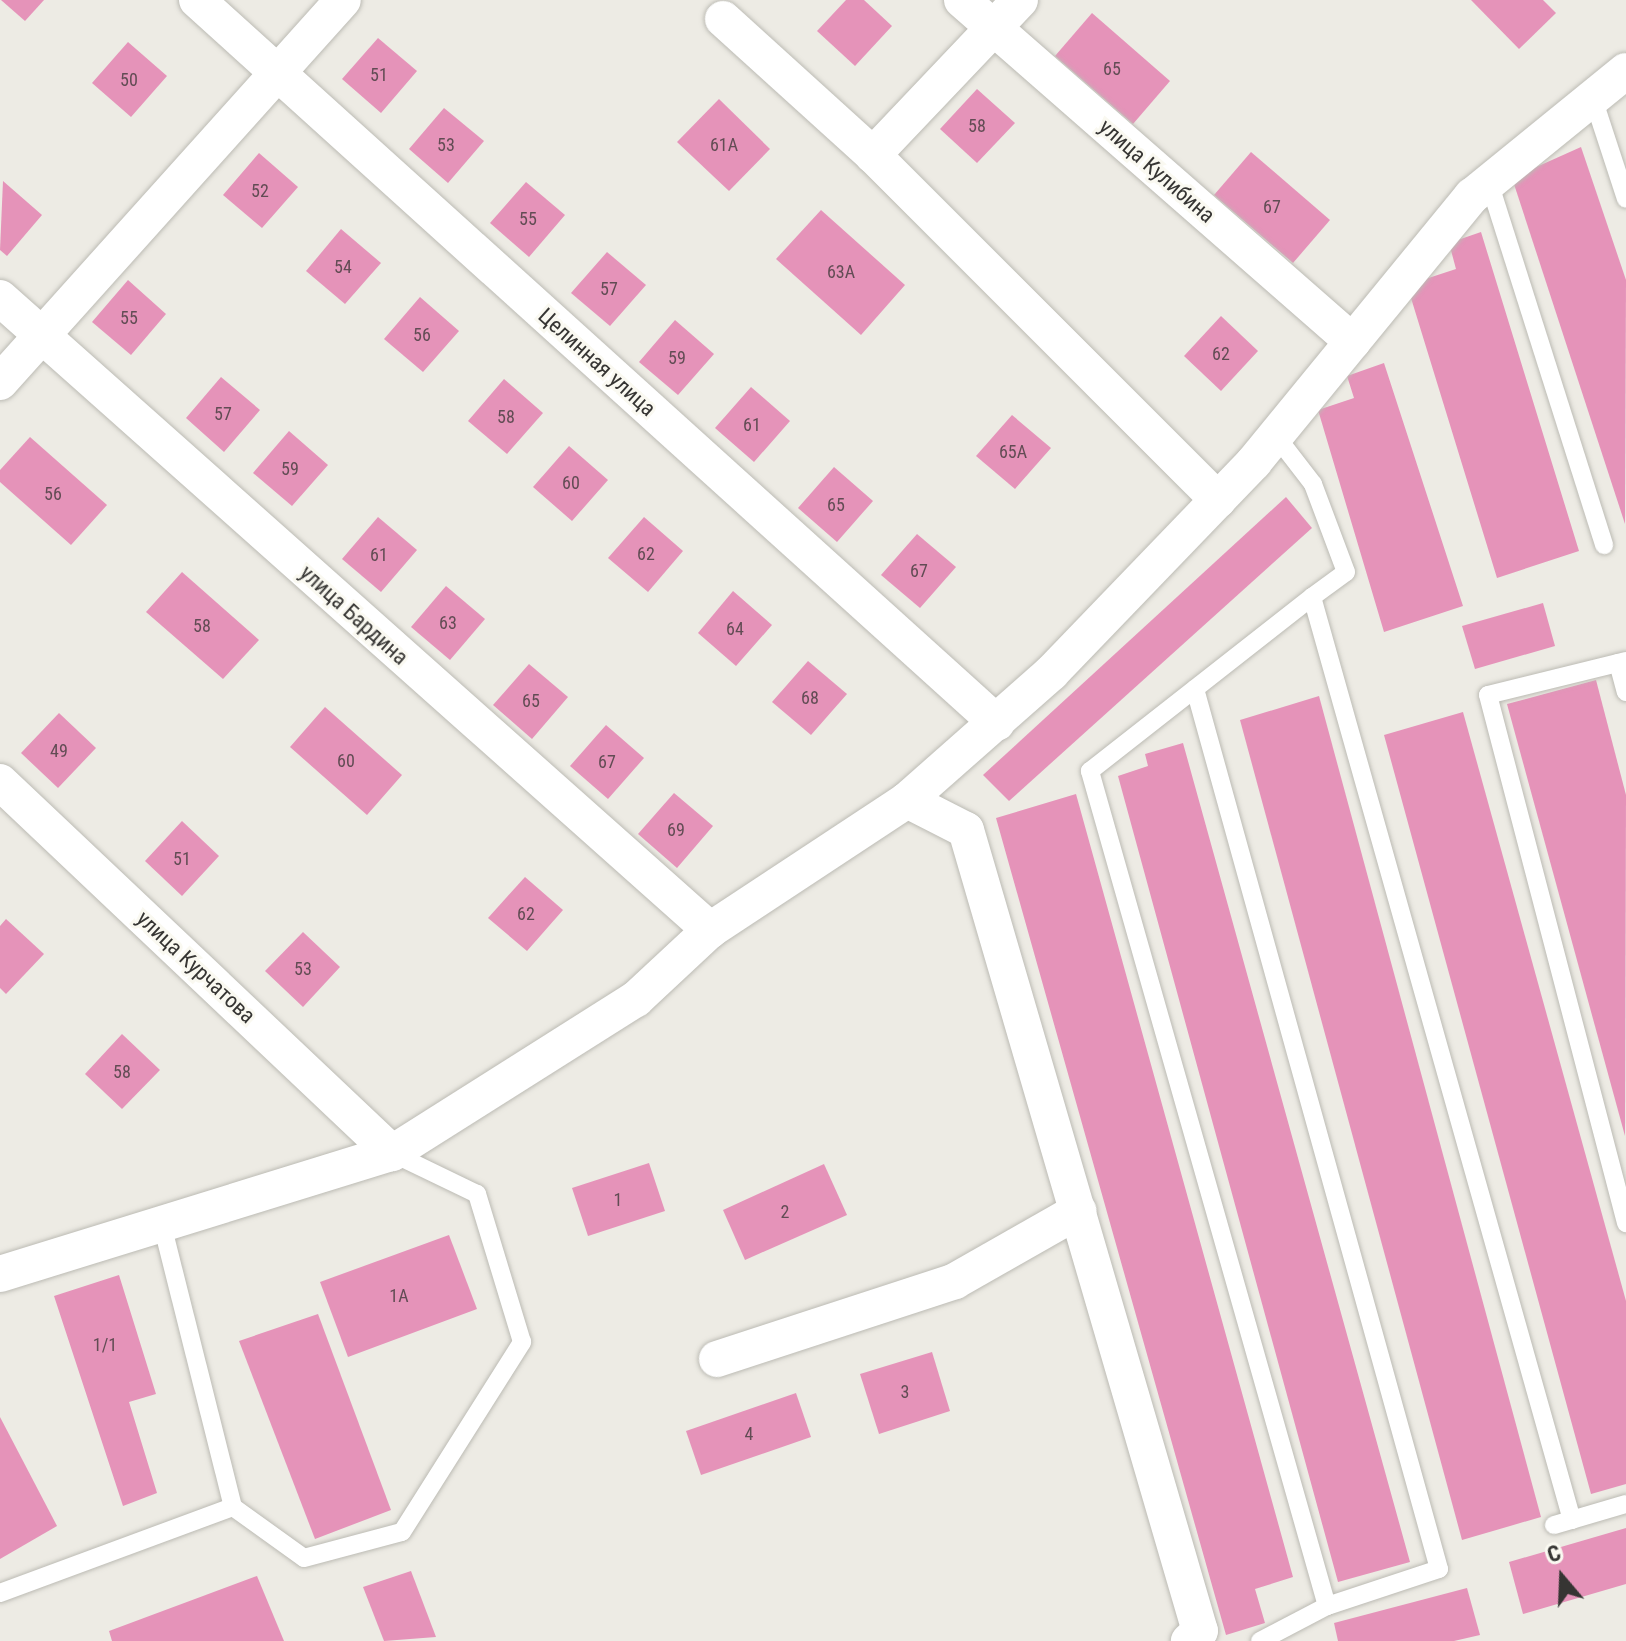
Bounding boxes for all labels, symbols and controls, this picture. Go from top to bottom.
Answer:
house number: 65 [1103,58,1121,80]
house number: 51 [370,64,388,86]
house number: 50 [120,69,138,91]
street label: улица Кулибина [1094,114,1220,228]
house number: 58 [968,115,986,137]
house number: 53 [437,134,455,156]
house number: 61А [710,134,738,156]
house number: 52 [251,180,269,202]
house number: 67 [1263,196,1281,218]
house number: 55 [519,208,537,230]
house number: 54 [334,256,352,278]
house number: 63А [827,261,855,283]
house number: 57 [600,278,618,300]
street label: Целинная улица [533,302,661,422]
house number: 55 [120,307,138,329]
house number: 56 [413,324,431,346]
house number: 62 [1212,343,1230,365]
house number: 59 [668,347,686,369]
house number: 57 [214,403,232,425]
house number: 58 [497,406,515,428]
house number: 61 [743,414,761,436]
house number: 65А [999,441,1027,463]
house number: 59 [281,458,299,480]
house number: 60 [562,472,580,494]
house number: 56 [44,483,62,505]
house number: 65 [827,494,845,516]
house number: 62 [637,543,655,565]
house number: 61 [370,544,388,566]
street label: улица Бардина [295,560,413,670]
house number: 67 [910,560,928,582]
house number: 63 [439,612,457,634]
house number: 58 [193,615,211,637]
house number: 64 [726,618,744,640]
house number: 68 [801,687,819,709]
house number: 65 [522,690,540,712]
house number: 49 [50,740,68,762]
house number: 60 [337,750,355,772]
house number: 67 [598,751,616,773]
house number: 69 [667,819,685,841]
house number: 51 [173,848,191,870]
house number: 62 [517,903,535,925]
street label: улица Курчатова [131,905,261,1029]
house number: 53 [294,958,312,980]
house number: 58 [113,1061,131,1083]
house number: 1 [614,1189,622,1211]
house number: 2 [781,1201,789,1223]
house number: 1А [389,1285,409,1307]
house number: 1/1 [93,1334,117,1356]
house number: 3 [901,1381,909,1403]
house number: 4 [745,1423,753,1445]
north arrow [1522,1537,1602,1617]
text: С [1544,1540,1564,1568]

